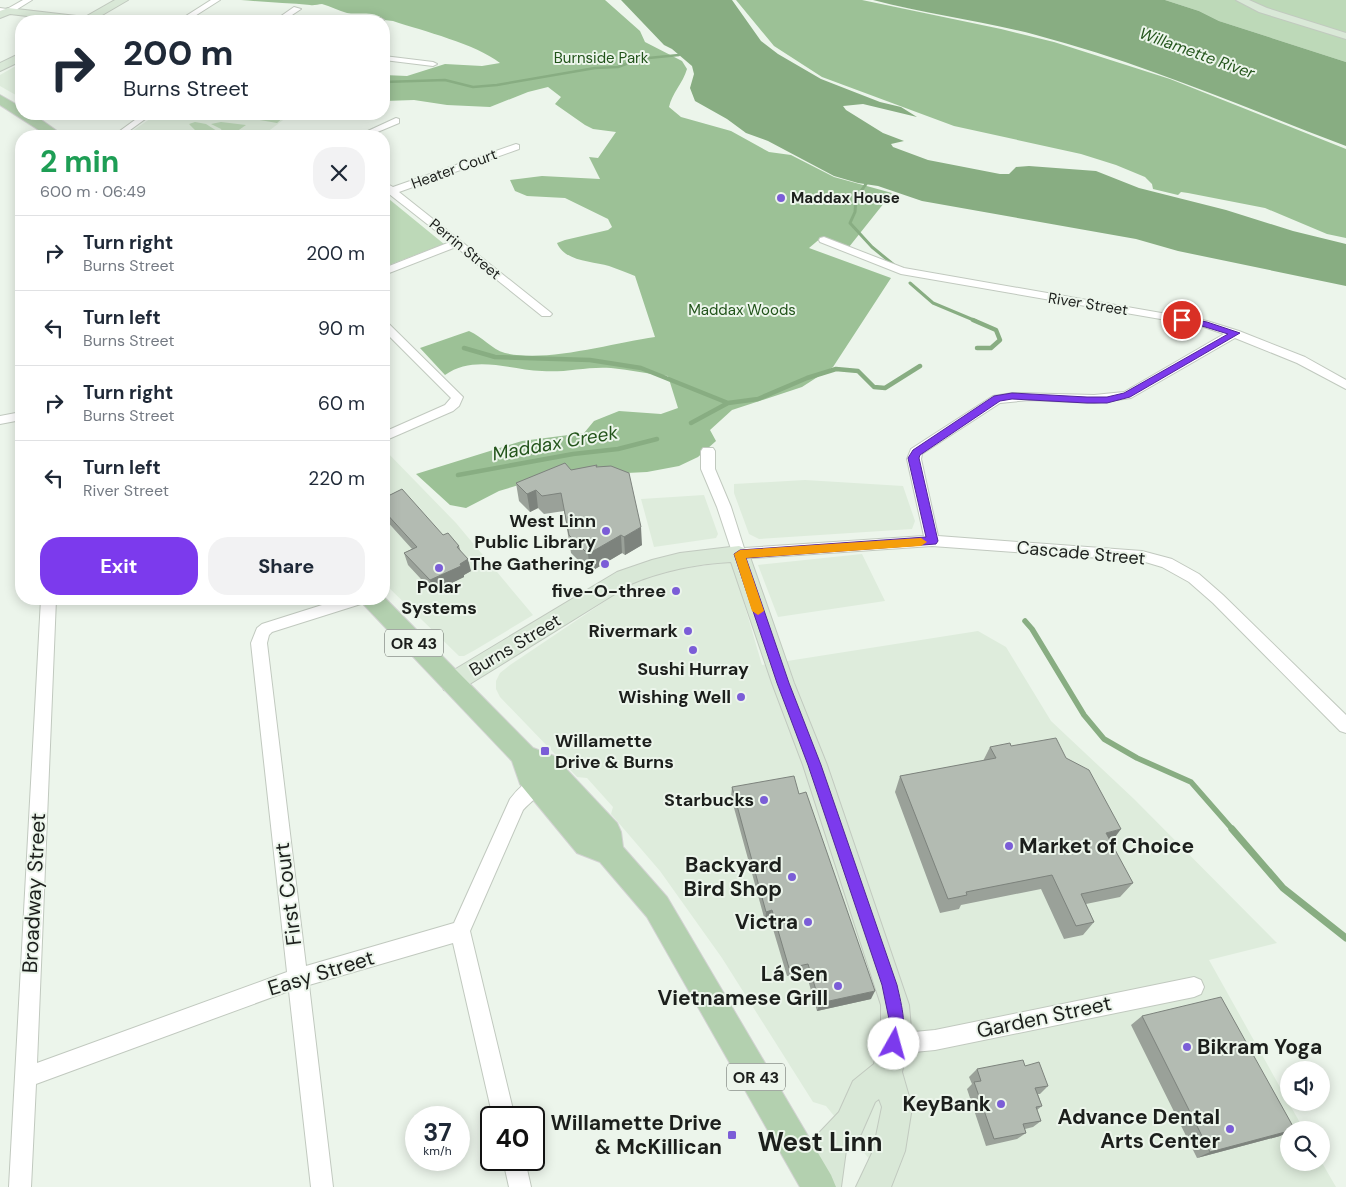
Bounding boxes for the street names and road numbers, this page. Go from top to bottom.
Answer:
street label: Heater Court [408,144,500,194]
street label: Perrin Street [425,214,505,284]
street label: River Street [1047,288,1129,320]
street label: Cascade Street [1016,535,1146,571]
street label: Burns Street [465,608,565,682]
road number: OR 43 [385,630,443,656]
street label: Broadway Street [16,812,52,974]
street label: First Court [268,841,308,947]
street label: Easy Street [264,944,378,1002]
street label: Garden Street [974,989,1114,1045]
road number: OR 43 [727,1064,785,1090]

